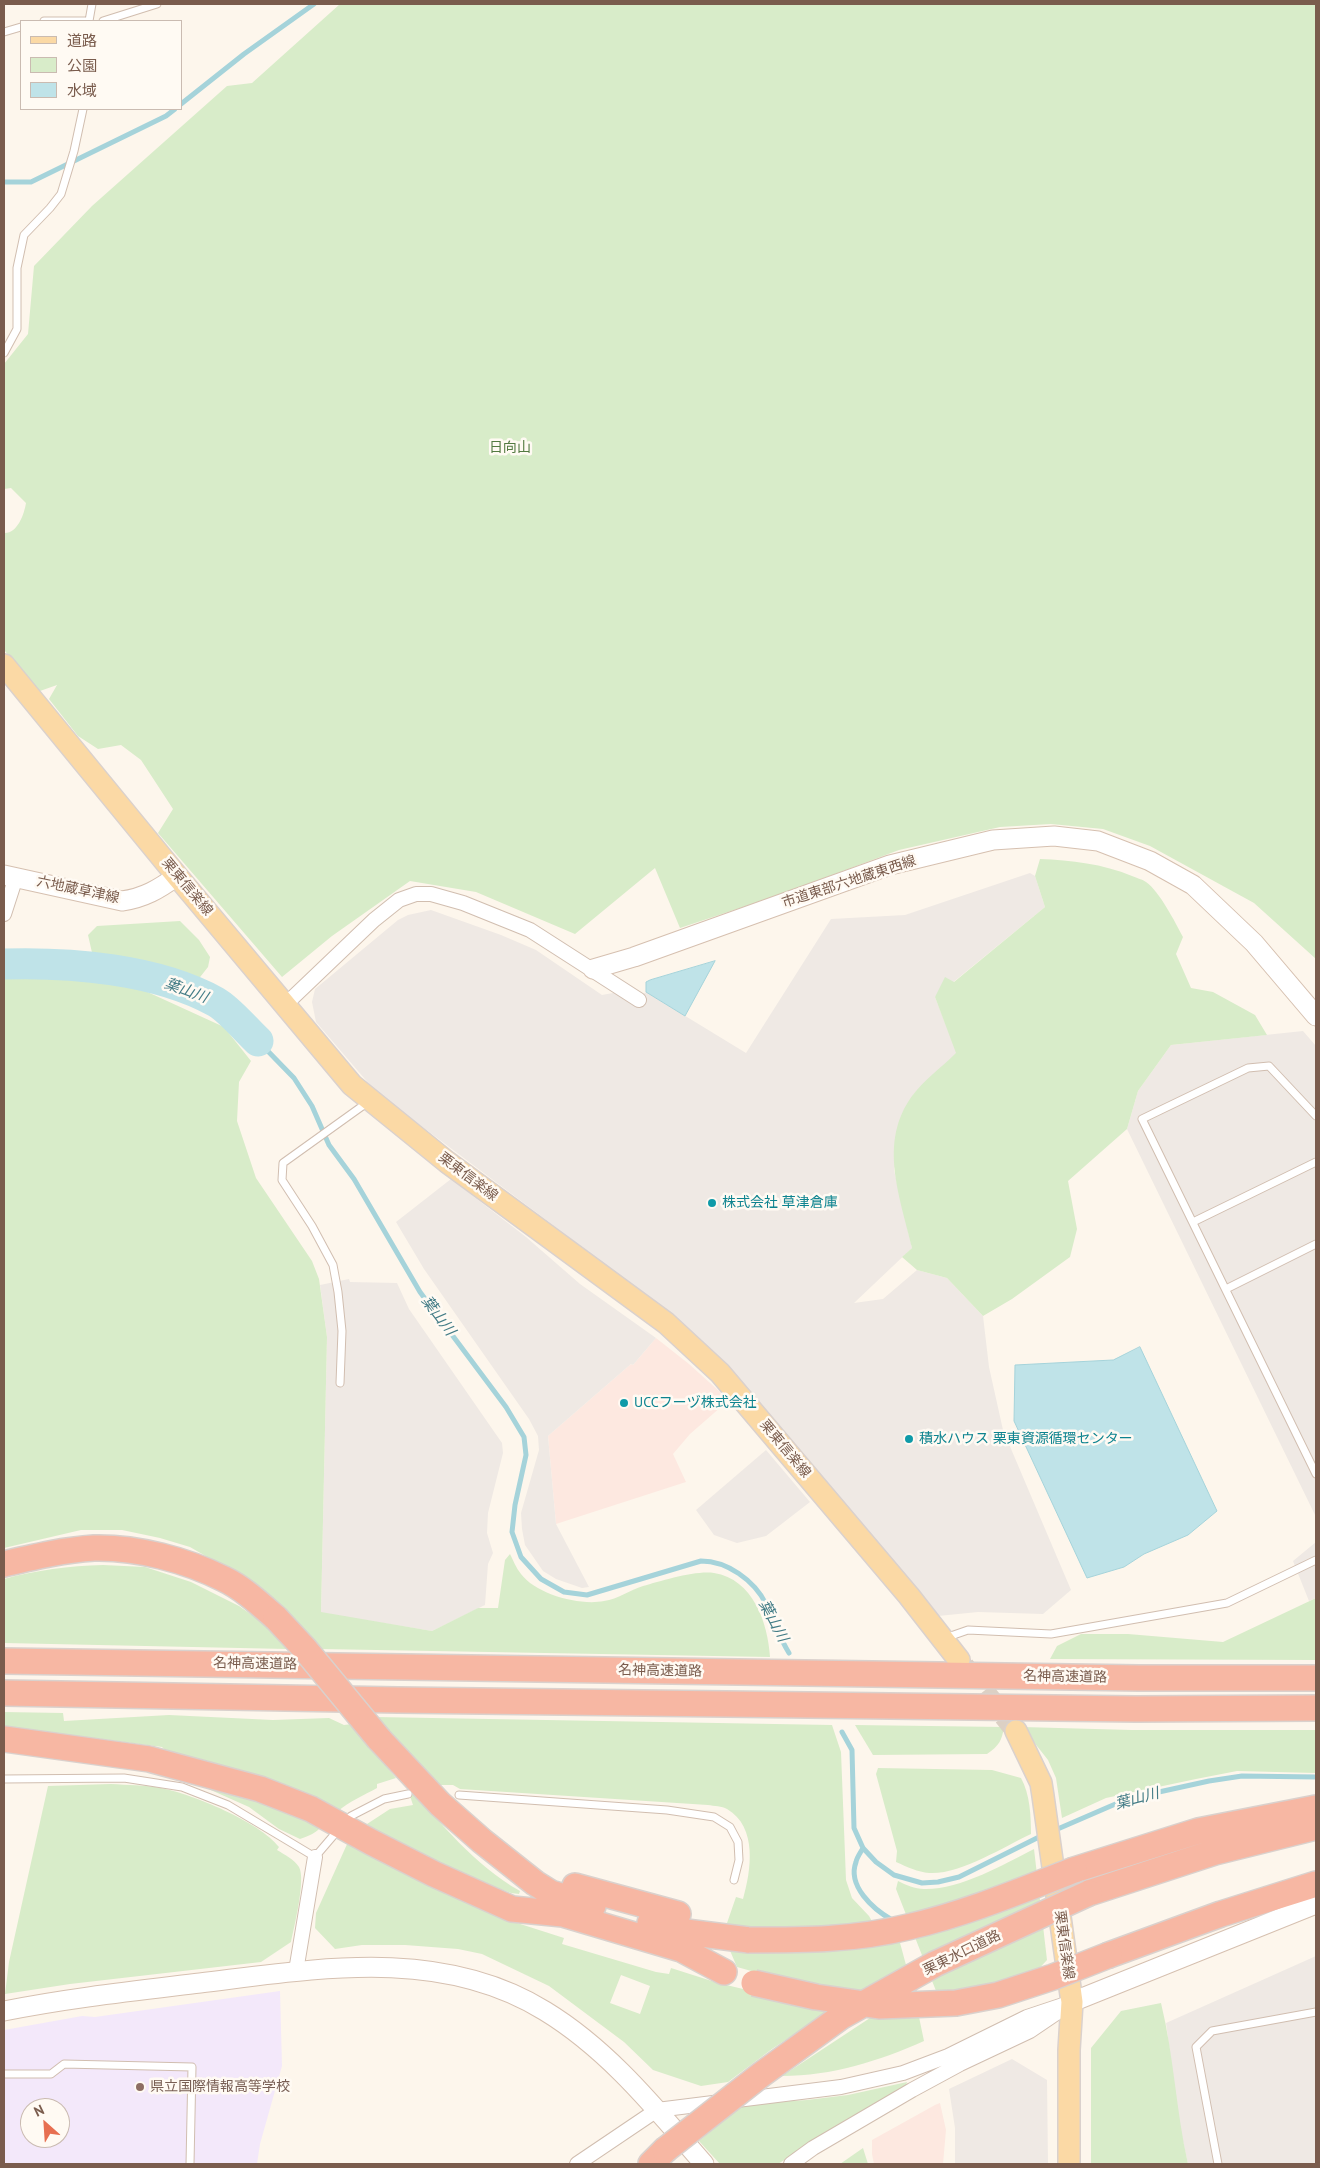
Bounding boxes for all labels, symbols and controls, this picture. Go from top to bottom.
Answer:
legend [20,20,182,110]
text: 道路 [67,31,97,50]
text: 公園 [67,56,97,75]
text: 水域 [67,81,97,100]
park label: 日向山 [489,440,531,456]
street label: 市道東部六地蔵東西線 [780,852,918,912]
street label: 栗東信楽線 [158,855,216,919]
street label: 六地蔵草津線 [35,873,121,907]
water label: 葉山川 [162,975,210,1007]
street label: 栗東信楽線 [435,1149,501,1205]
place label: 株式会社 草津倉庫 [722,1195,838,1211]
marker: 株式会社 草津倉庫 [706,1197,718,1209]
water label: 葉山川 [417,1293,459,1339]
place label: UCCフーヅ株式会社 [634,1395,757,1411]
marker: UCCフーヅ株式会社 [618,1397,630,1409]
street label: 栗東信楽線 [756,1417,814,1481]
place label: 積水ハウス 栗東資源循環センター [919,1431,1133,1447]
marker: 積水ハウス 栗東資源循環センター [903,1433,915,1445]
water label: 葉山川 [754,1597,792,1645]
street label: 名神高速道路 [213,1655,297,1673]
street label: 名神高速道路 [618,1662,702,1680]
street label: 名神高速道路 [1023,1668,1107,1686]
water label: 葉山川 [1113,1784,1161,1814]
street label: 栗東信楽線 [1051,1909,1077,1981]
street label: 栗東水口道路 [921,1927,1003,1979]
place label: 県立国際情報高等学校 [150,2079,290,2095]
marker: 県立国際情報高等学校 [134,2081,146,2093]
north arrow [20,2098,70,2148]
text: N [31,2100,47,2121]

